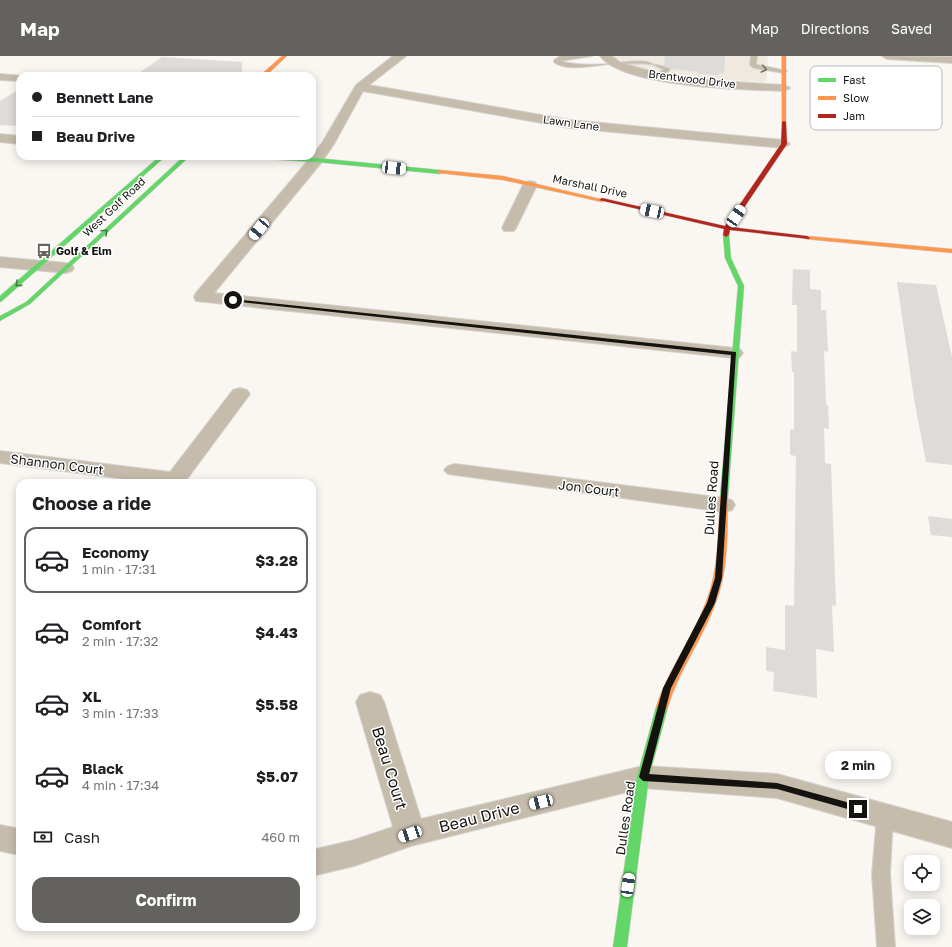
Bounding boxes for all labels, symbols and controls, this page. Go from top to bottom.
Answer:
text: Map [20,17,60,40]
text: Map [750,20,779,37]
text: Directions [801,20,869,37]
text: Saved [891,20,932,37]
one-way arrow [760,64,767,72]
legend [810,66,942,130]
street label: Brentwood Drive [648,67,736,90]
text: Fast [843,73,866,86]
text: Bennett Lane [56,88,153,106]
text: Slow [843,91,869,104]
text: Jam [843,109,865,122]
street label: Lawn Lane [542,112,600,133]
text: Beau Drive [56,127,135,145]
car [381,161,407,175]
street label: Marshall Drive [552,171,629,200]
street label: West Golf Road [80,174,148,239]
car [639,203,665,219]
car [724,203,748,229]
car [247,216,271,242]
one-way arrow [100,229,108,237]
bus stop icon: Golf & Elm [35,242,53,260]
place label: Golf & Elm [56,244,112,257]
one-way arrow [16,279,23,286]
route start [224,291,242,309]
street label: Shannon Court [10,450,104,478]
street label: Dulles Road [700,460,722,536]
street label: Jon Court [558,476,620,500]
text: Choose a ride [32,492,151,514]
icon: car [34,542,70,578]
text: Economy [82,543,149,561]
text: $3.28 [255,551,298,569]
text: 1 min · 17:31 [82,561,156,577]
icon: car [34,614,70,650]
text: Comfort [82,615,141,633]
text: $4.43 [255,623,298,641]
text: 2 min · 17:32 [82,633,158,649]
icon: car [34,686,70,722]
text: XL [82,687,101,705]
text: $5.58 [255,695,298,713]
text: 3 min · 17:33 [82,705,159,721]
street label: Beau Court [368,724,412,812]
callout: 2 min [825,751,891,779]
text: 2 min [841,757,875,773]
icon: car [34,758,70,794]
text: Black [82,759,124,777]
text: $5.07 [256,767,298,785]
text: 4 min · 17:34 [82,777,159,793]
street label: Dulles Road [612,780,638,856]
car [528,793,554,811]
street label: Beau Drive [437,797,521,837]
route end [849,800,867,818]
car [397,824,423,844]
icon: cash [32,826,54,848]
text: Cash [64,828,100,846]
text: 460 m [261,829,300,845]
map controls [904,855,940,935]
button: locate [904,855,940,891]
car [620,872,636,898]
button: Confirm [32,877,300,923]
button: layers [904,899,940,935]

